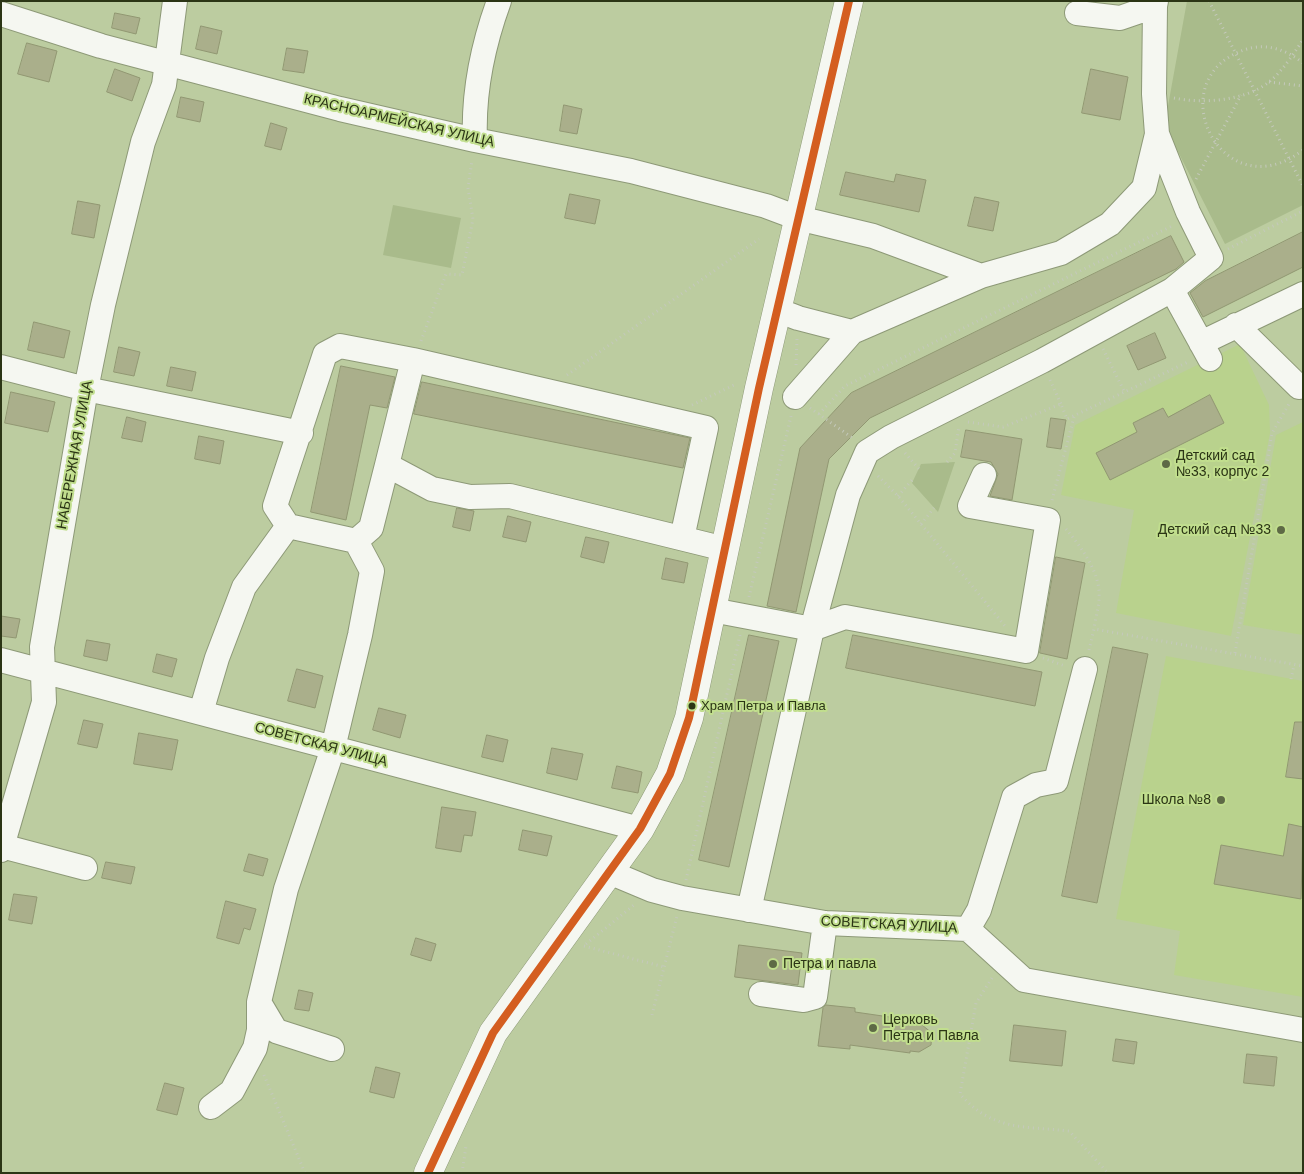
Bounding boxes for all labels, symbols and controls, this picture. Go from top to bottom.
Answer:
street label: КРАСНОАРМЕЙСКАЯ УЛИЦА [302,91,496,151]
street label: НАБЕРЕЖНАЯ УЛИЦА [54,379,96,531]
place label: Детский сад №33, корпус 2 [1176,448,1269,481]
marker: Детский сад №33, корпус 2 [1160,458,1172,470]
place label: Детский сад №33 [1158,522,1271,538]
marker: Детский сад №33 [1275,524,1287,536]
place label: Храм Петра и Павла [701,698,826,714]
marker: Храм Петра и Павла [687,701,697,711]
street label: СОВЕТСКАЯ УЛИЦА [253,719,389,771]
place label: Школа №8 [1142,792,1211,808]
marker: Школа №8 [1215,794,1227,806]
street label: СОВЕТСКАЯ УЛИЦА [820,913,958,937]
place label: Петра и павла [783,956,876,972]
marker: Петра и павла [767,958,779,970]
place label: Церковь Петра и Павла [883,1012,979,1044]
marker: Церковь Петра и Павла [867,1022,879,1034]

